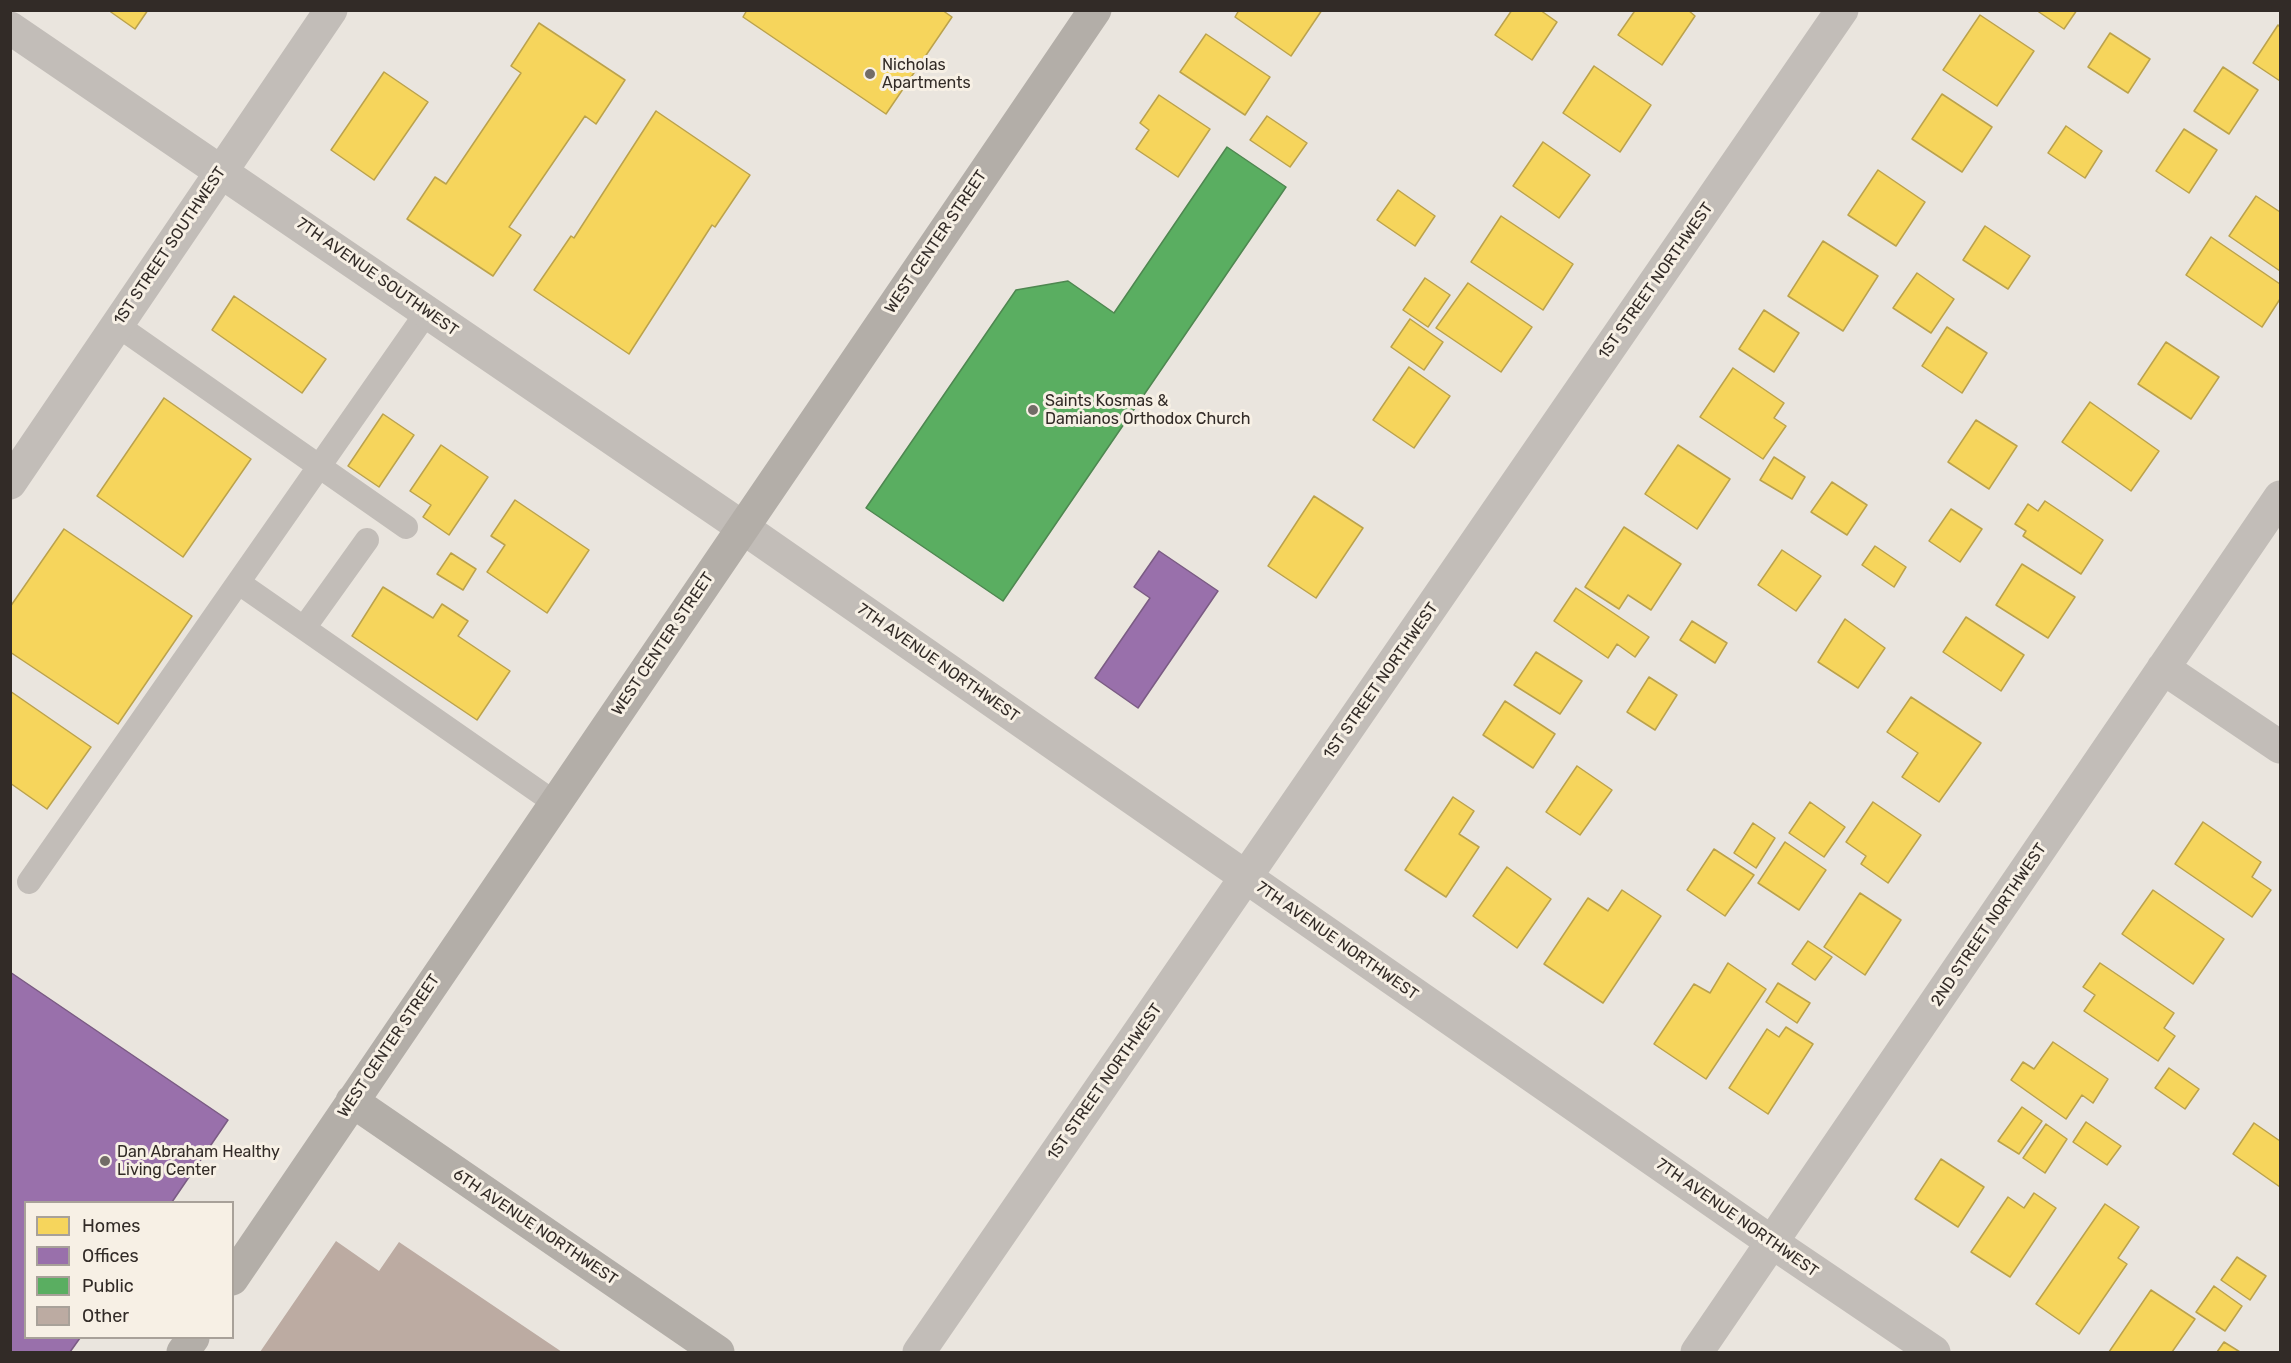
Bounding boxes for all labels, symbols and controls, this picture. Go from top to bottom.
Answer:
place label: Nicholas Apartments [882,55,971,93]
marker: Nicholas Apartments [863,67,877,81]
street label: 1ST STREET SOUTHWEST [110,163,230,329]
street label: WEST CENTER STREET [881,167,991,317]
street label: 1ST STREET NORTHWEST [1595,199,1717,363]
street label: 7TH AVENUE SOUTHWEST [292,214,462,340]
place label: Saints Kosmas & Damianos Orthodox Church [1045,391,1250,429]
marker: Saints Kosmas & Damianos Orthodox Church [1026,403,1040,417]
street label: WEST CENTER STREET [608,569,718,719]
street label: 1ST STREET NORTHWEST [1320,599,1442,763]
street label: 7TH AVENUE NORTHWEST [853,600,1023,726]
street label: 2ND STREET NORTHWEST [1927,840,2051,1010]
street label: 7TH AVENUE NORTHWEST [1252,878,1422,1004]
street label: WEST CENTER STREET [334,971,444,1121]
street label: 1ST STREET NORTHWEST [1044,1000,1166,1164]
place label: Dan Abraham Healthy Living Center [117,1142,280,1180]
marker: Dan Abraham Healthy Living Center [98,1154,112,1168]
street label: 7TH AVENUE NORTHWEST [1652,1155,1822,1281]
street label: 6TH AVENUE NORTHWEST [449,1165,621,1289]
legend [24,1201,234,1339]
text: Homes [82,1215,140,1237]
text: Offices [82,1245,139,1267]
text: Public [82,1275,134,1297]
text: Other [82,1305,129,1327]

